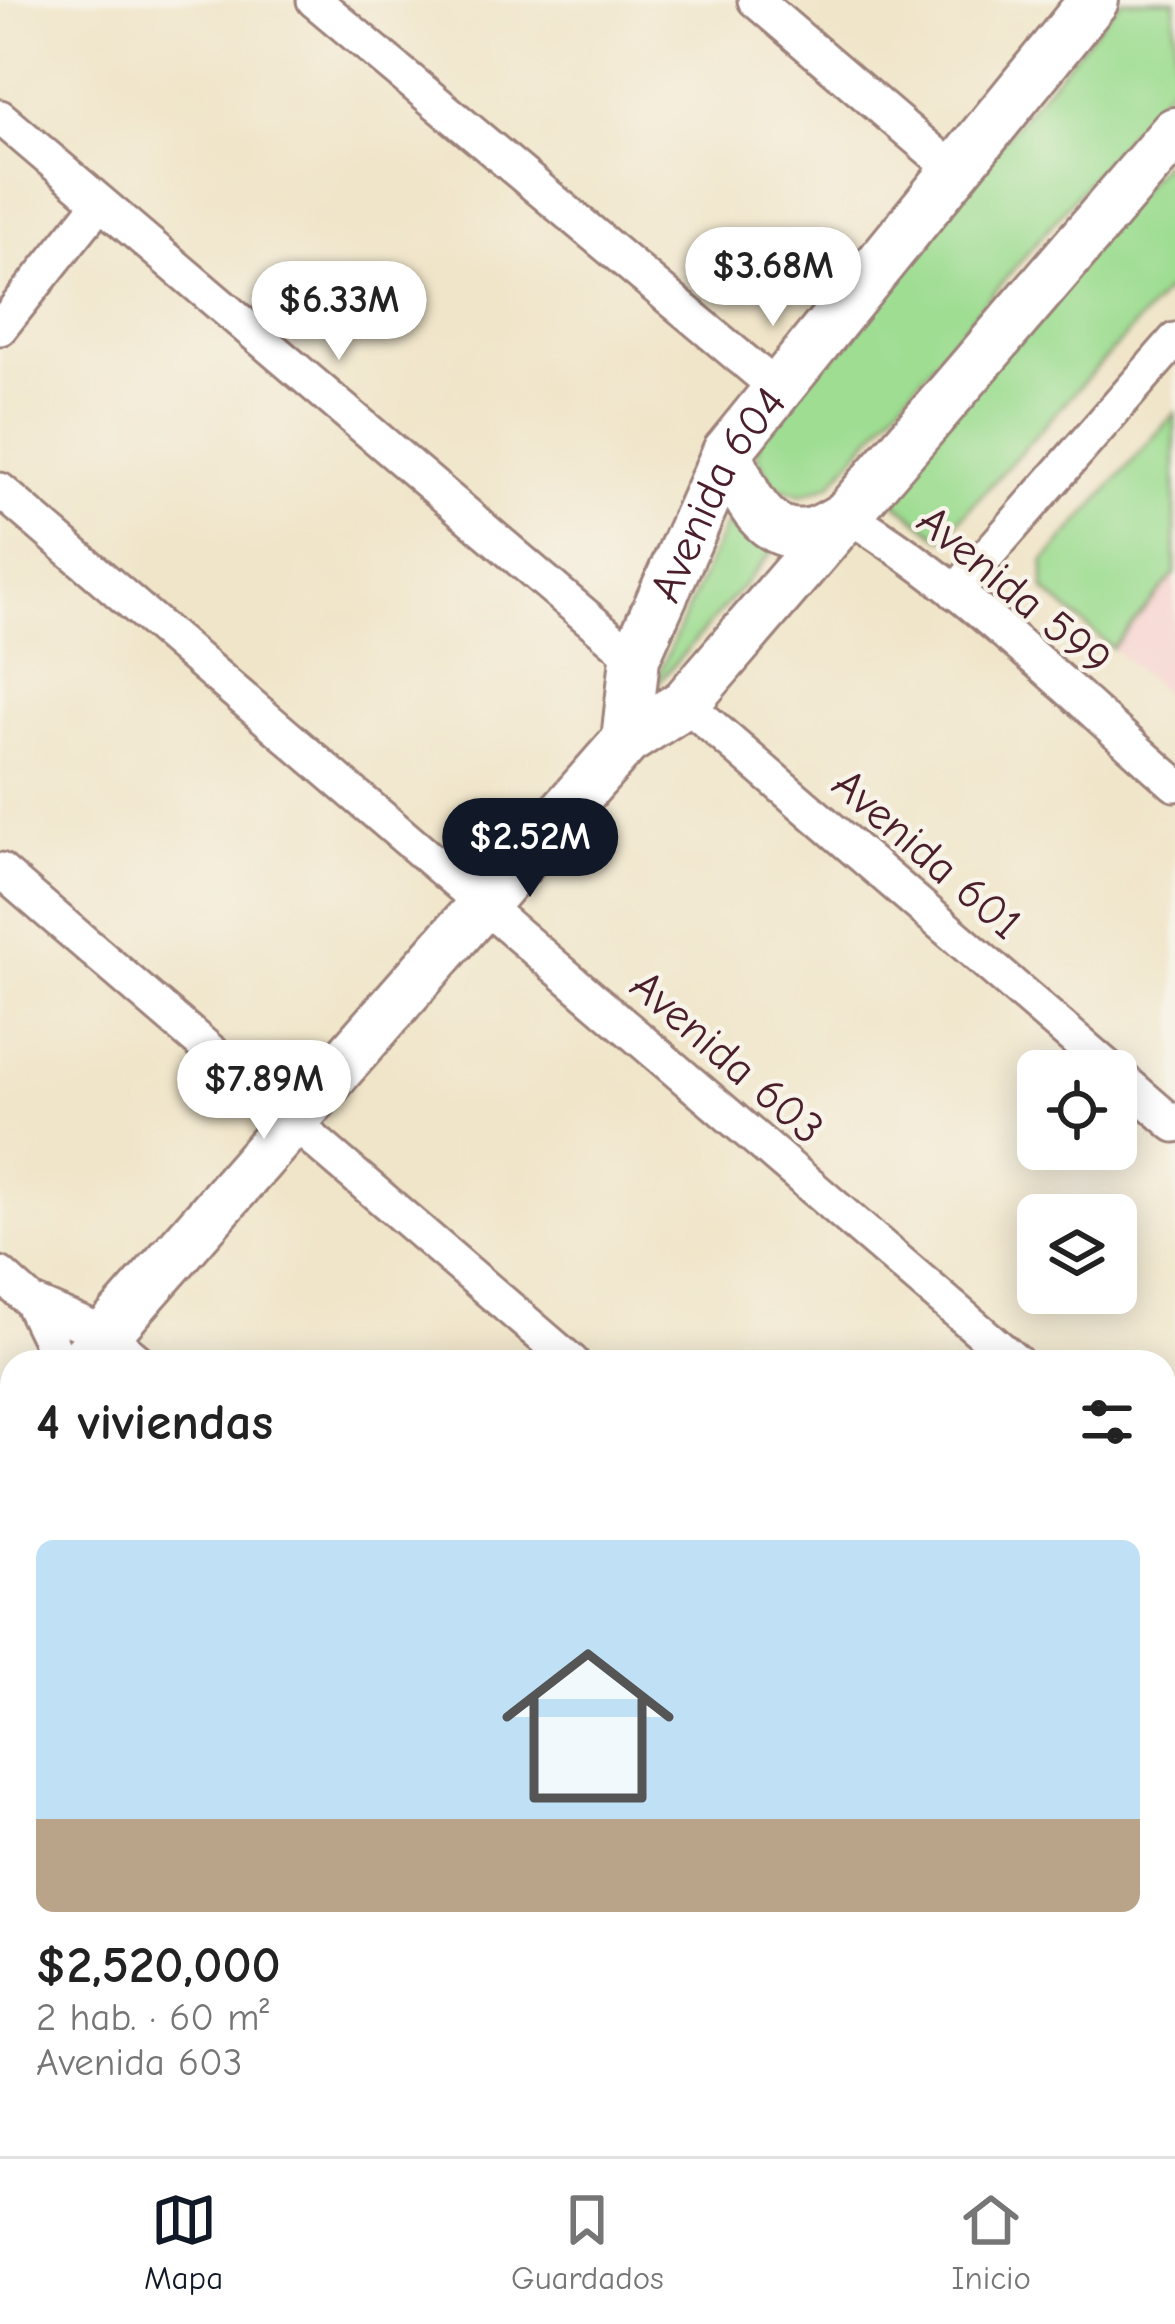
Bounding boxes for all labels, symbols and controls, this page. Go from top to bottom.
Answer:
pin: $3.68M [675,227,871,329]
text: $3.68M [712,243,834,288]
pin: $6.33M [241,261,437,363]
text: $6.33M [279,277,399,322]
street label: Avenida 604 [639,377,796,610]
street label: Avenida 599 [907,494,1121,686]
street label: Avenida 601 [822,758,1032,950]
pin: $2.52M [432,798,628,900]
text: $2.52M [469,814,591,859]
street label: Avenida 603 [620,959,834,1155]
pin: $7.89M [166,1040,362,1142]
map controls [1017,1050,1137,1314]
button: locate [1017,1050,1137,1170]
text: $7.89M [204,1056,324,1101]
button: layers [1017,1194,1137,1314]
icon: filters [1074,1389,1140,1455]
text: 4 viviendas [36,1393,273,1452]
icon: home [480,1618,696,1834]
text: $2,520,000 [36,1936,281,1995]
text: 2 hab. · 60 m² [36,1995,269,2040]
text: Avenida 603 [36,2040,243,2085]
tab: Mapa [144,2187,223,2297]
tab: Guardados [511,2187,664,2297]
tab: Inicio [952,2187,1031,2297]

